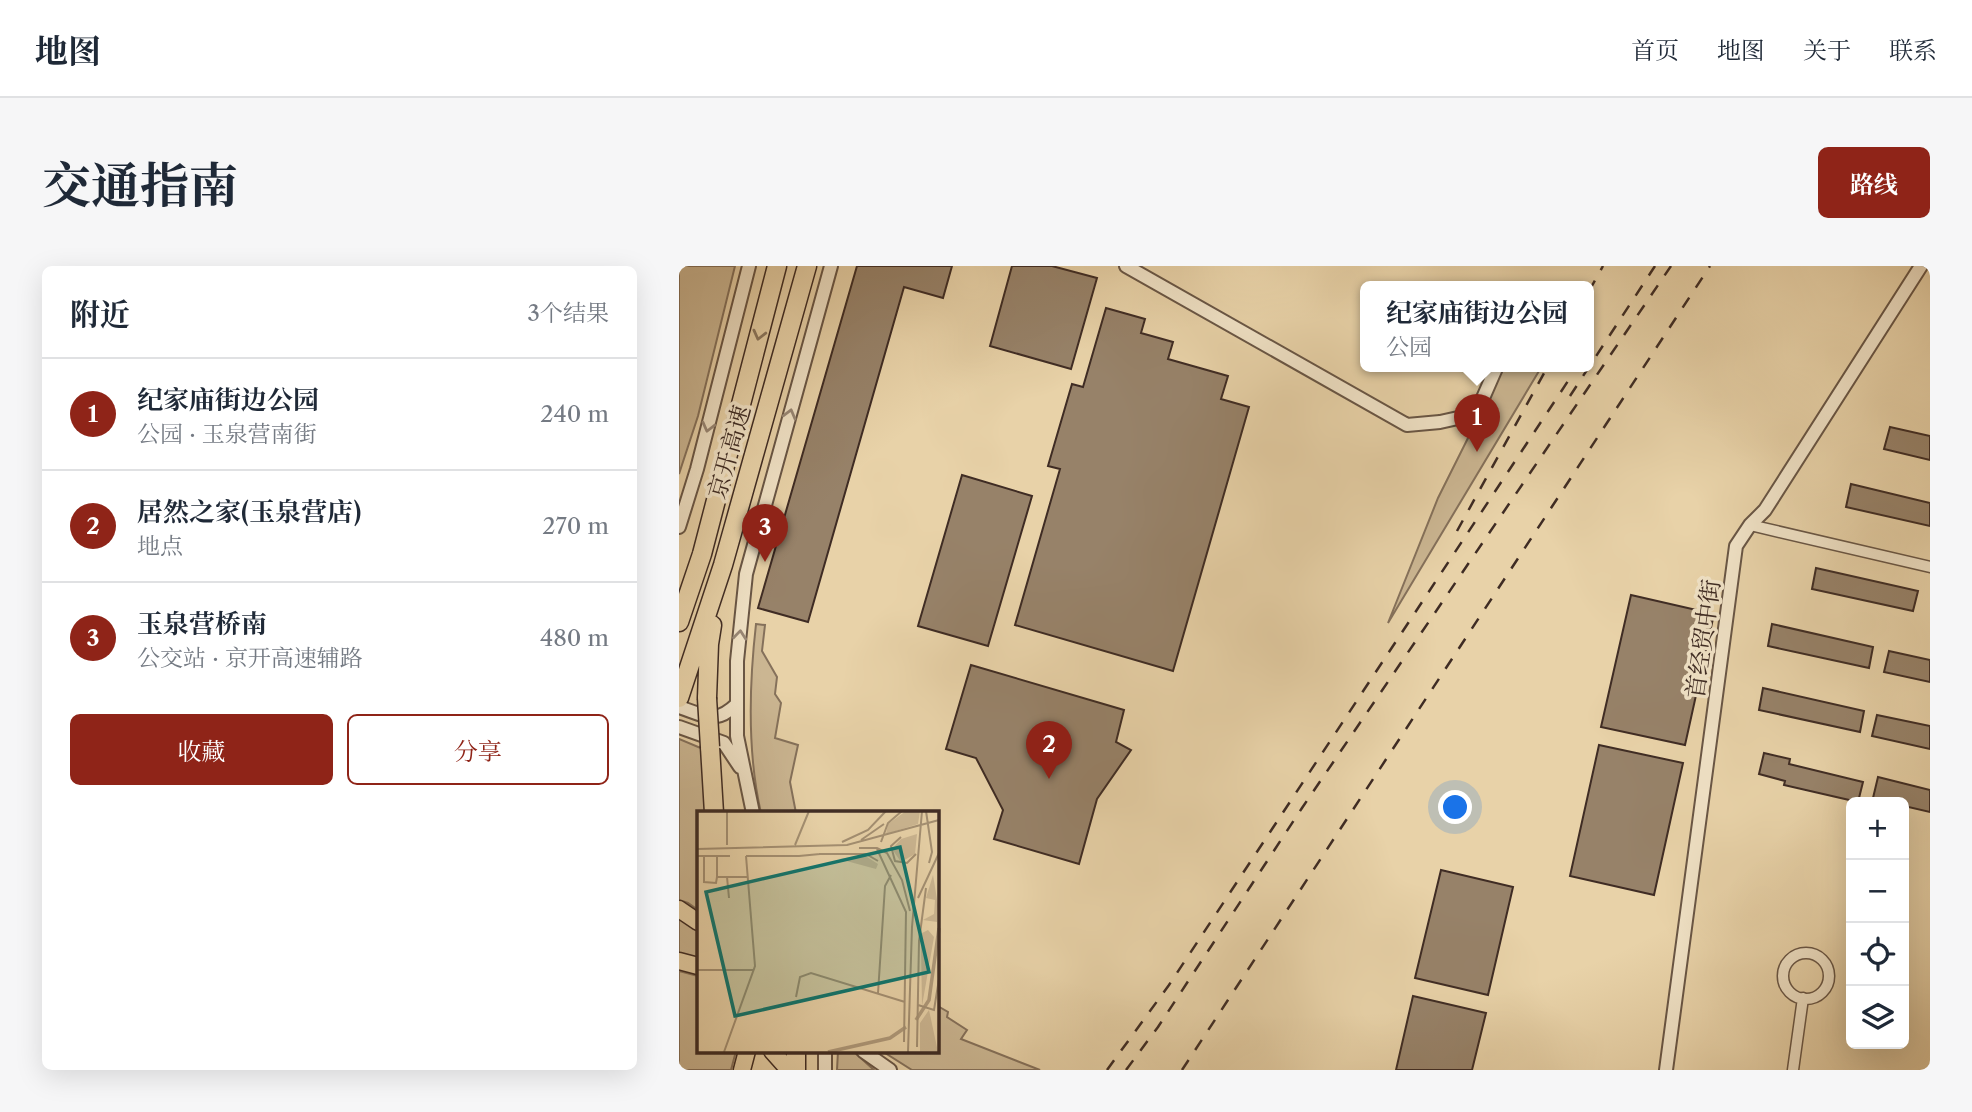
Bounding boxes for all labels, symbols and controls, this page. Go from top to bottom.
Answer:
text: 地图 [35,31,101,72]
text: 首页 [1631,36,1679,65]
text: 地图 [1717,36,1765,65]
text: 关于 [1803,36,1851,65]
text: 联系 [1889,36,1937,65]
button: 路线 [1818,147,1930,218]
text: 交通指南 [42,155,238,216]
popup [1360,281,1594,372]
text: 附近 [70,296,130,333]
text: 纪家庙街边公园 [1386,297,1568,329]
text: 3个结果 [527,299,609,327]
one-way arrow [753,329,767,341]
text: 公园 [1386,333,1432,361]
text: 纪家庙街边公园 [137,384,319,416]
pin: 1 [1454,394,1500,452]
text: 1 [88,400,98,428]
text: 240 m [540,400,609,428]
street label: 京开高速 [702,402,756,502]
one-way arrow [782,409,797,421]
text: 公园 · 玉泉营南街 [137,420,317,448]
one-way arrow [702,421,716,433]
text: 居然之家(玉泉营店) [137,496,361,528]
pin: 3 [742,504,788,562]
text: 2 [86,512,100,540]
text: 270 m [542,512,609,540]
text: 地点 [137,532,183,560]
street label: 首经贸中街 [1680,578,1726,700]
text: 玉泉营桥南 [137,608,267,640]
text: 3 [87,624,100,652]
text: 480 m [540,624,609,652]
one-way arrow [732,630,747,641]
text: 公交站 · 京开高速辅路 [137,644,363,672]
button: 收藏 [70,714,333,785]
button: 分享 [347,714,609,785]
pin: 2 [1026,721,1072,779]
your location [1438,790,1472,824]
map controls [1846,797,1909,1049]
button: + [1846,797,1909,860]
inset map [697,811,938,1052]
button: − [1846,860,1909,923]
button: locate [1846,923,1909,986]
button: layers [1846,986,1909,1049]

